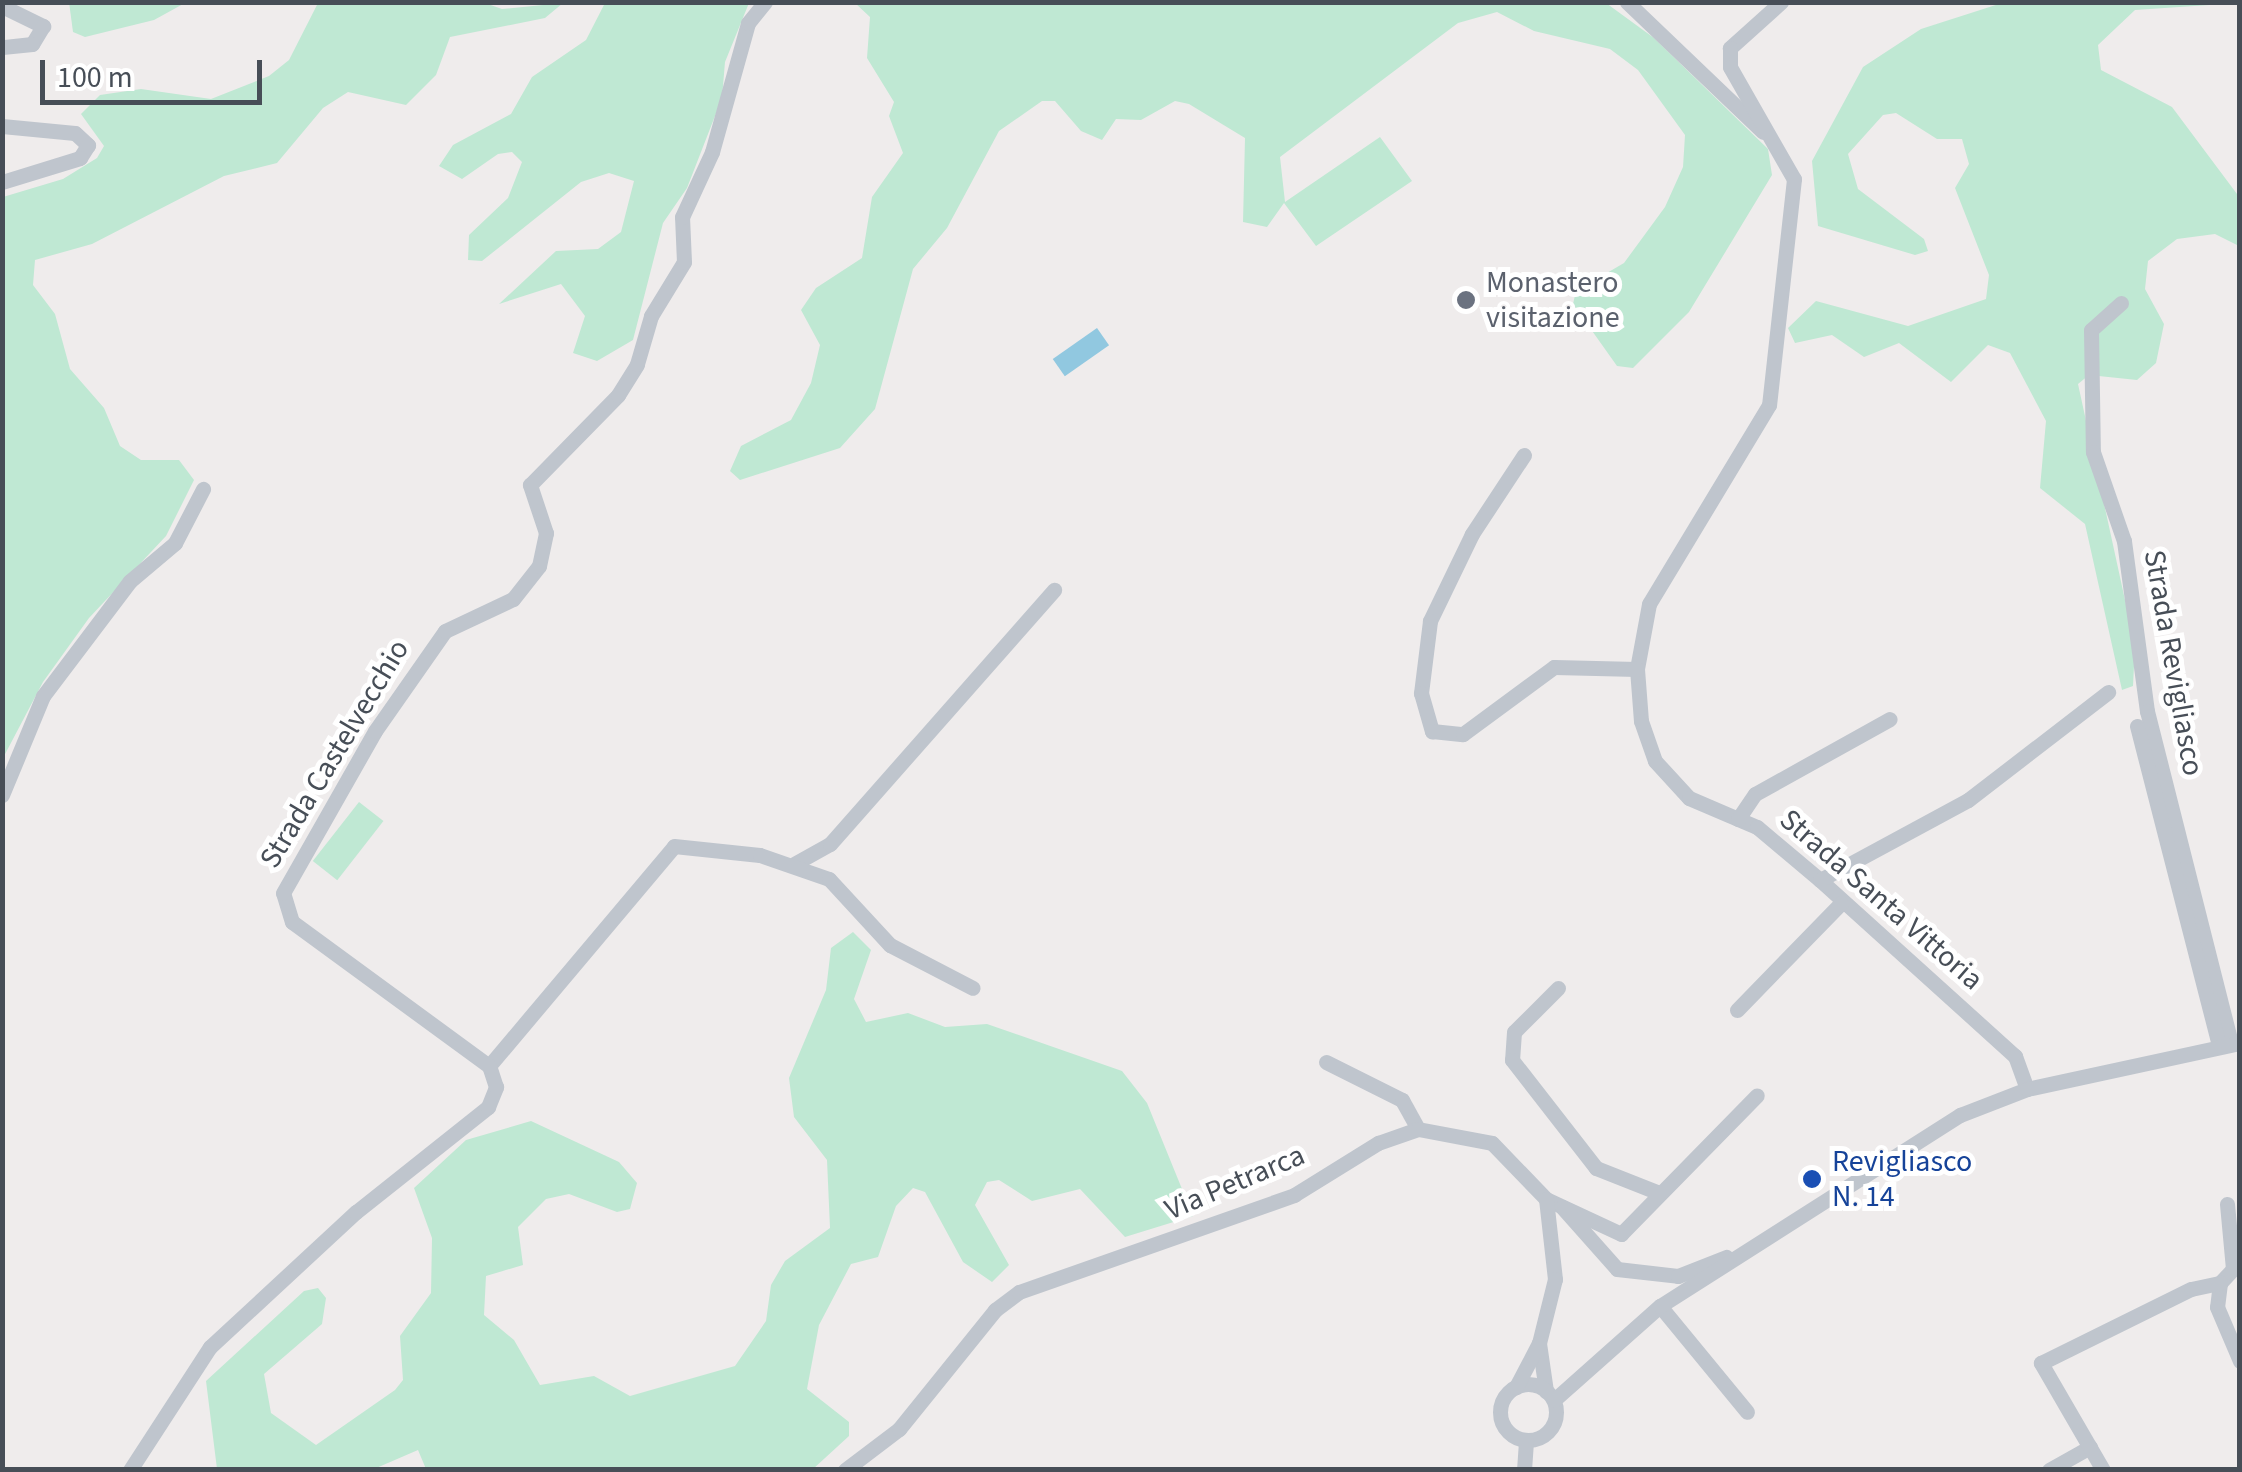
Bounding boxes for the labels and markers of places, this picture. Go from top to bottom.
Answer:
place label: Monastero visitazione [1486,265,1620,336]
marker: Monastero visitazione [1455,289,1477,311]
place label: Revigliasco N. 14 [1832,1144,1972,1214]
marker: Revigliasco N. 14 [1801,1168,1823,1190]

